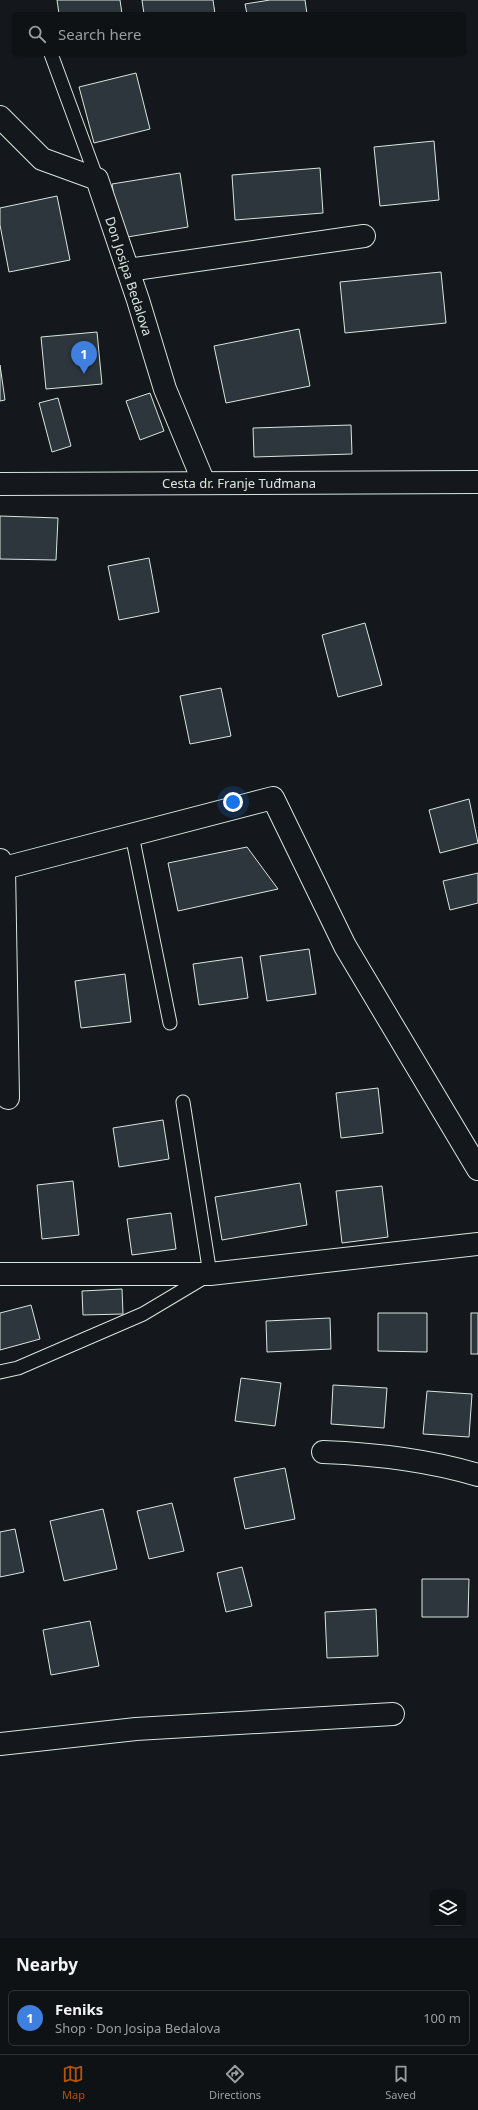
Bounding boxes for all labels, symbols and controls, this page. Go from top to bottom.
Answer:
search box [12,12,466,56]
icon: search [26,23,48,45]
text: Search here [58,24,141,44]
street label: Don Josipa Bedalova [101,214,157,338]
pin: 1 [71,341,97,374]
street label: Cesta dr. Franje Tuđmana [162,474,316,492]
your location [223,792,243,812]
map controls [430,1890,466,1926]
button: layers [430,1890,466,1926]
text: Nearby [16,1953,78,1976]
text: Feniks [55,1999,103,2019]
text: 1 [26,2009,34,2027]
text: 100 m [423,2009,461,2027]
text: Shop · Don Josipa Bedalova [55,2019,221,2037]
tab: Map [62,2063,85,2102]
tab: Directions [209,2063,261,2102]
tab: Saved [385,2063,416,2102]

